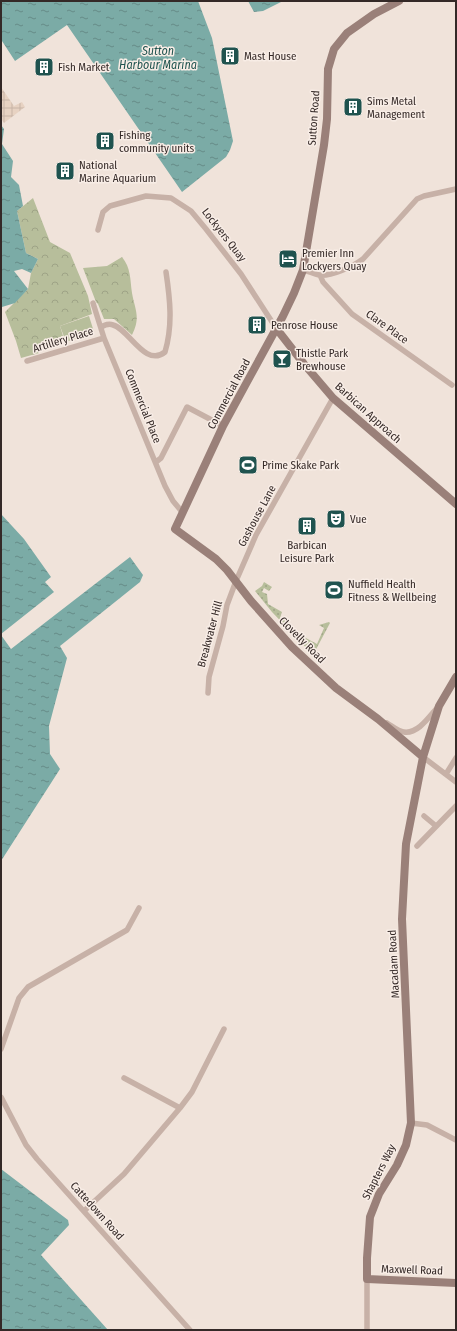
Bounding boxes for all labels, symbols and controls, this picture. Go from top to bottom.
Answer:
water label: Sutton Harbour Marina [119,44,197,72]
building icon: Mast House [219,45,241,67]
place label: Mast House [244,50,296,63]
building icon: Fish Market [33,56,55,78]
place label: Fish Market [58,61,110,74]
street label: Sutton Road [306,90,322,146]
place label: Sims Metal Management [367,95,425,121]
building icon: Sims Metal Management [342,96,364,118]
place label: Fishing community units [119,129,194,155]
building icon: Fishing community units [94,130,116,152]
place label: National Marine Aquarium [79,159,156,185]
building icon: National Marine Aquarium [54,160,76,182]
street label: Lockyers Quay [199,206,249,264]
place label: Premier Inn Lockyers Quay [302,247,366,273]
hotel icon: Premier Inn Lockyers Quay [277,248,299,270]
street label: Clare Place [363,307,411,347]
building icon: Penrose House [246,314,268,336]
place label: Penrose House [271,319,338,332]
street label: Artillery Place [31,325,95,355]
place label: Thistle Park Brewhouse [296,347,349,373]
bar icon: Thistle Park Brewhouse [271,348,293,370]
street label: Commercial Road [205,356,253,432]
street label: Commercial Place [122,367,164,445]
street label: Barbican Approach [332,380,404,446]
sports icon: Prime Skake Park [237,454,259,476]
place label: Prime Skake Park [262,459,340,472]
street label: Gashouse Lane [235,483,279,549]
theatre icon: Vue [325,508,347,530]
place label: Vue [350,513,367,526]
building icon: Barbican Leisure Park [296,515,318,537]
place label: Barbican Leisure Park [280,539,335,565]
place label: Nuffield Health Fitness & Wellbeing [348,578,437,604]
sports icon: Nuffield Health Fitness & Wellbeing [323,579,345,601]
street label: Breakwater Hill [195,599,225,669]
street label: Clovelly Road [276,614,328,666]
street label: Macadam Road [386,930,402,998]
street label: Shapters Way [360,1142,399,1202]
street label: Cattedown Road [68,1179,126,1243]
street label: Maxwell Road [381,1262,443,1278]

